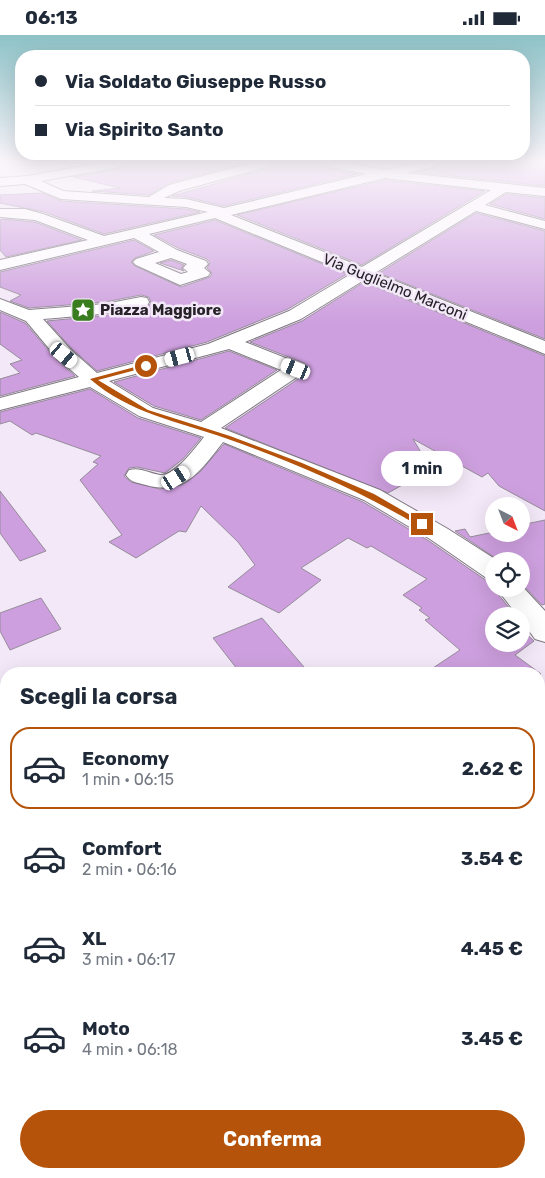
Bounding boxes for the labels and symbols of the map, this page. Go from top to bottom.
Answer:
street label: Via Guglielmo Marconi [320,250,470,324]
place icon: Piazza Maggiore [70,297,96,323]
place label: Piazza Maggiore [100,301,221,319]
car [47,340,80,370]
car [163,346,196,368]
route start [135,355,157,377]
car [279,356,312,382]
callout: 1 min [381,451,463,487]
car [159,464,192,492]
north arrow [485,497,530,543]
route end [411,513,433,535]

